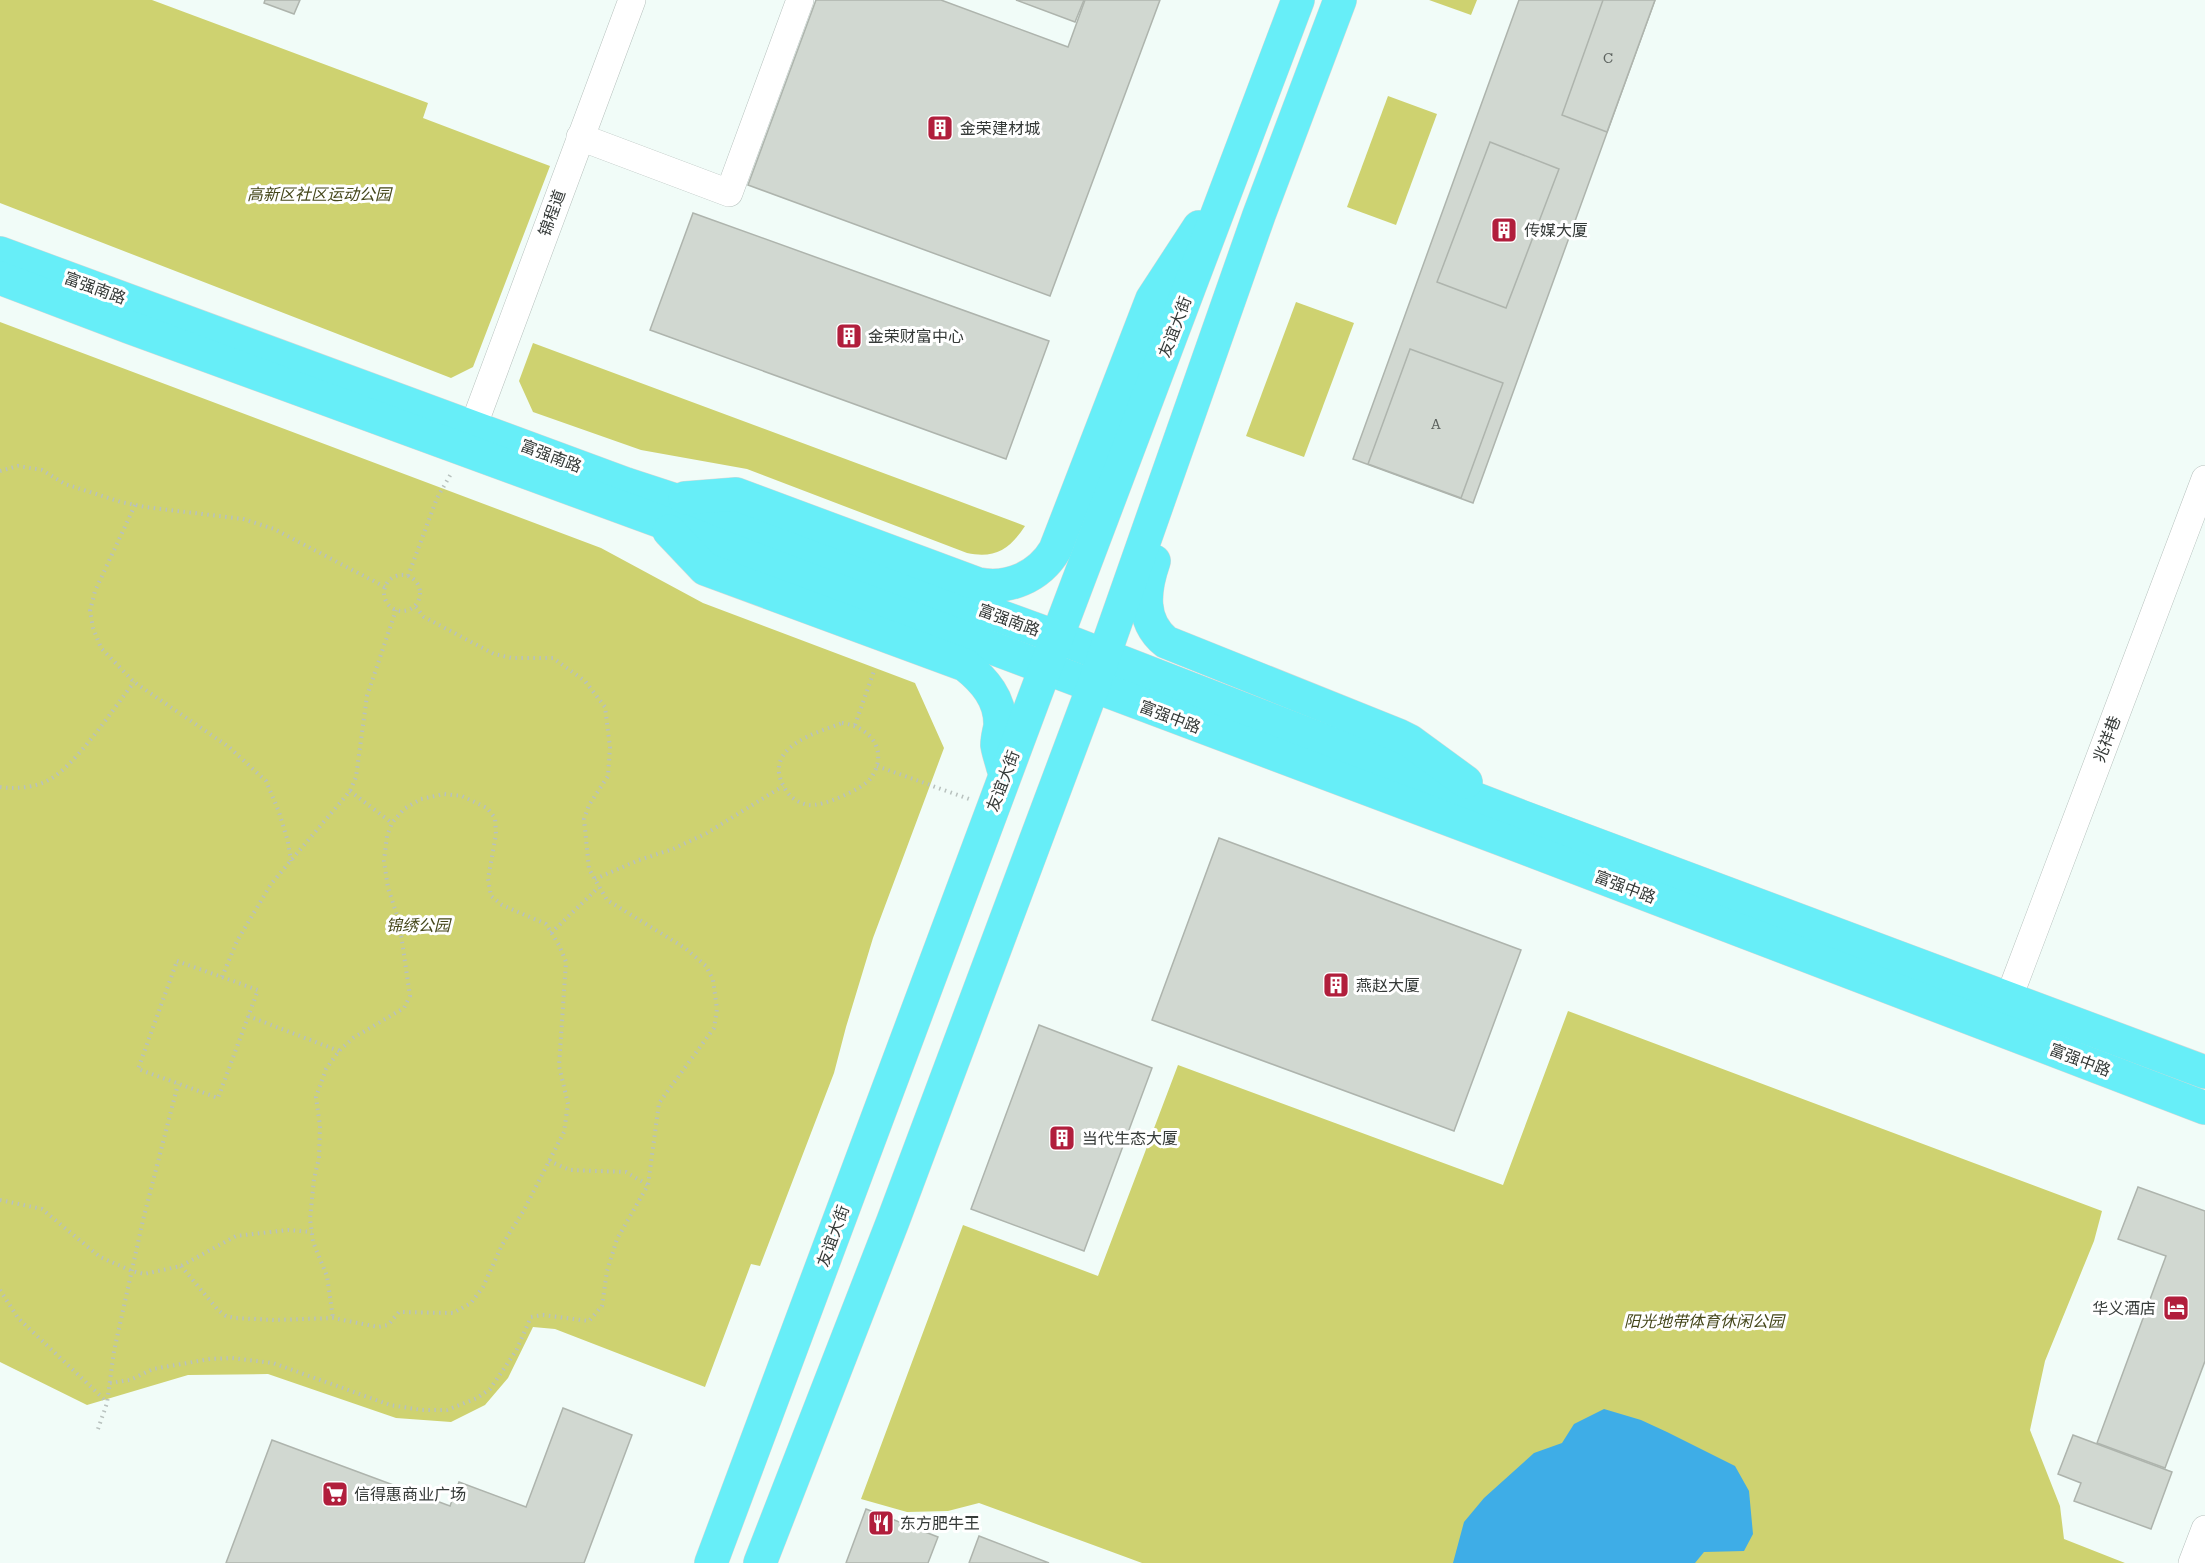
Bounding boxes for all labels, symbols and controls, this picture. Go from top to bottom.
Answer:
house number: C [1603,50,1613,66]
building icon: 金荣建材城 [925,113,955,143]
place label: 金荣建材城 [960,119,1040,138]
park label: 高新区社区运动公园 [247,185,393,204]
street label: 锦程道 [535,187,569,239]
building icon: 传媒大厦 [1489,215,1519,245]
place label: 传媒大厦 [1524,221,1588,240]
street label: 富强南路 [62,268,128,308]
street label: 友谊大街 [1155,294,1195,360]
building icon: 金荣财富中心 [834,321,864,351]
place label: 金荣财富中心 [868,327,964,346]
house number: A [1431,416,1441,432]
street label: 富强南路 [518,436,584,476]
street label: 富强南路 [976,600,1042,640]
street label: 富强中路 [1137,697,1203,737]
street label: 兆祥巷 [2090,713,2124,765]
street label: 友谊大街 [983,748,1023,814]
street label: 富强中路 [1592,867,1658,907]
park label: 锦绣公园 [386,916,452,935]
building icon: 燕赵大厦 [1321,970,1351,1000]
place label: 燕赵大厦 [1356,976,1420,995]
street label: 富强中路 [2047,1040,2113,1080]
building icon: 当代生态大厦 [1047,1123,1077,1153]
place label: 当代生态大厦 [1082,1129,1178,1148]
street label: 友谊大街 [813,1203,853,1269]
hotel icon: 华义酒店 [2161,1293,2191,1323]
place label: 华义酒店 [2092,1299,2156,1318]
park label: 阳光地带体育休闲公园 [1624,1312,1786,1331]
supermarket icon: 信得惠商业广场 [320,1479,350,1509]
place label: 信得惠商业广场 [354,1485,466,1504]
restaurant icon: 东方肥牛王 [866,1508,896,1538]
place label: 东方肥牛王 [900,1514,980,1533]

